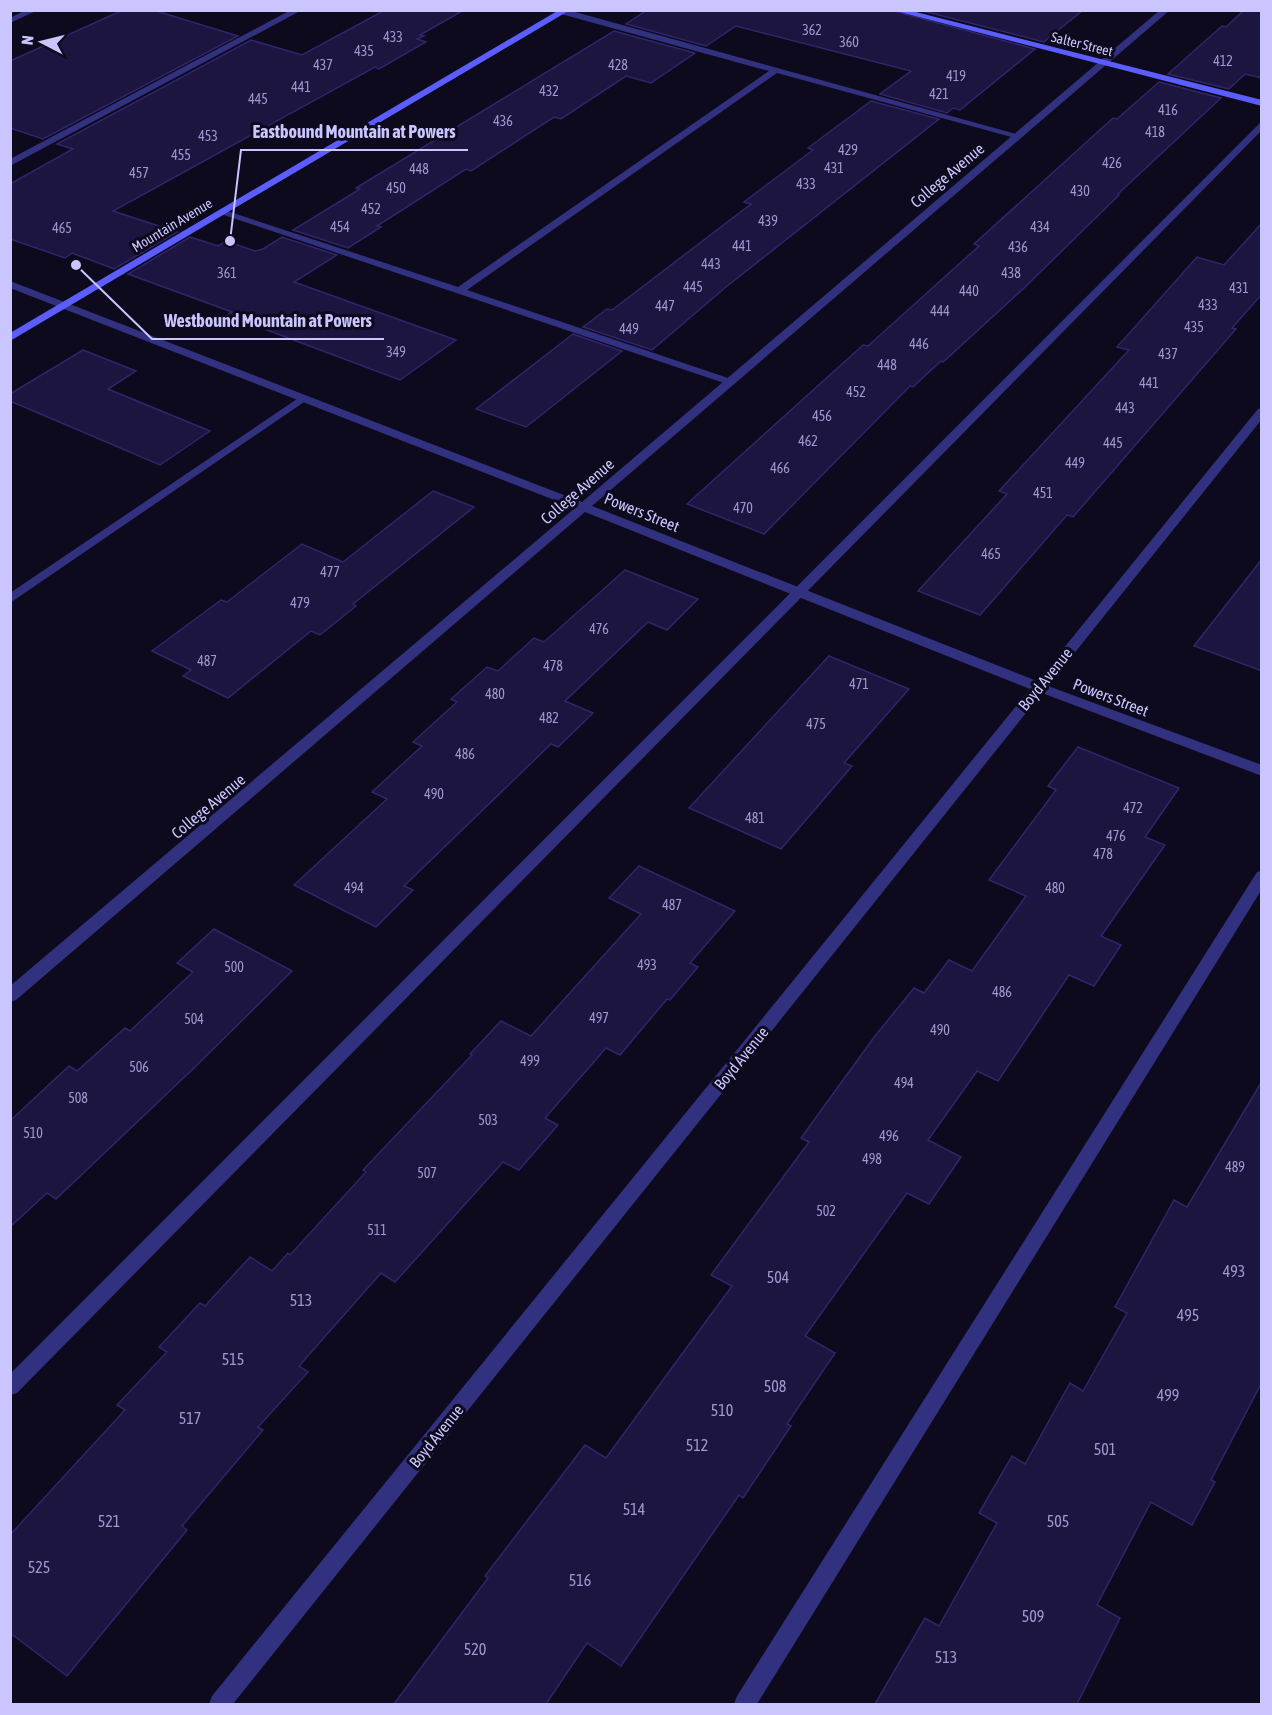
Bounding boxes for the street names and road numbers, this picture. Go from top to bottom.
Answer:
street label: Salter Street [1049,29,1115,59]
street label: College Avenue [907,139,988,212]
street label: Mountain Avenue [129,195,215,255]
street label: College Avenue [537,454,618,528]
street label: Powers Street [602,489,683,535]
street label: Boyd Avenue [1014,644,1077,715]
street label: Powers Street [1071,674,1152,720]
street label: College Avenue [168,770,249,843]
street label: Boyd Avenue [710,1023,773,1094]
street label: Boyd Avenue [405,1401,468,1472]

